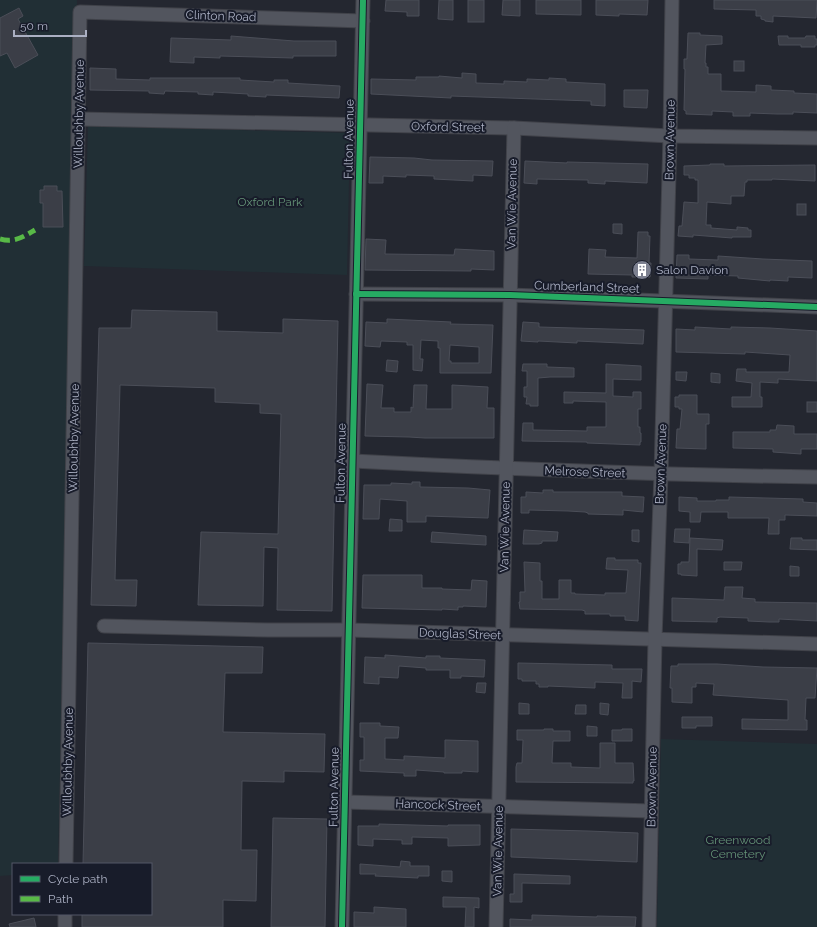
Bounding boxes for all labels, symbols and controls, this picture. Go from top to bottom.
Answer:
street label: Clinton Road [185,8,257,24]
scale bar [14,12,86,38]
text: 50 m [20,19,48,33]
street label: Willoubhby Avenue [71,60,87,168]
street label: Fulton Avenue [341,99,357,179]
street label: Brown Avenue [662,100,678,180]
street label: Oxford Street [411,119,485,135]
street label: Van Wie Avenue [504,159,520,249]
park label: Oxford Park [238,195,303,209]
building icon: Salon Davion [631,259,653,281]
place label: Salon Davion [656,263,728,277]
street label: Cumberland Street [534,278,640,296]
street label: Willoubhby Avenue [66,384,82,492]
street label: Fulton Avenue [333,423,349,503]
street label: Brown Avenue [653,424,669,504]
street label: Melrose Street [544,464,626,480]
street label: Van Wie Avenue [497,482,513,572]
street label: Douglas Street [419,626,501,642]
street label: Willoubhby Avenue [60,708,76,816]
street label: Fulton Avenue [326,747,342,827]
street label: Brown Avenue [644,747,660,827]
street label: Hancock Street [395,797,481,813]
street label: Van Wie Avenue [490,806,506,896]
park label: Greenwood Cemetery [706,833,770,861]
legend [12,863,152,915]
text: Cycle path [48,872,107,886]
text: Path [48,892,73,906]

